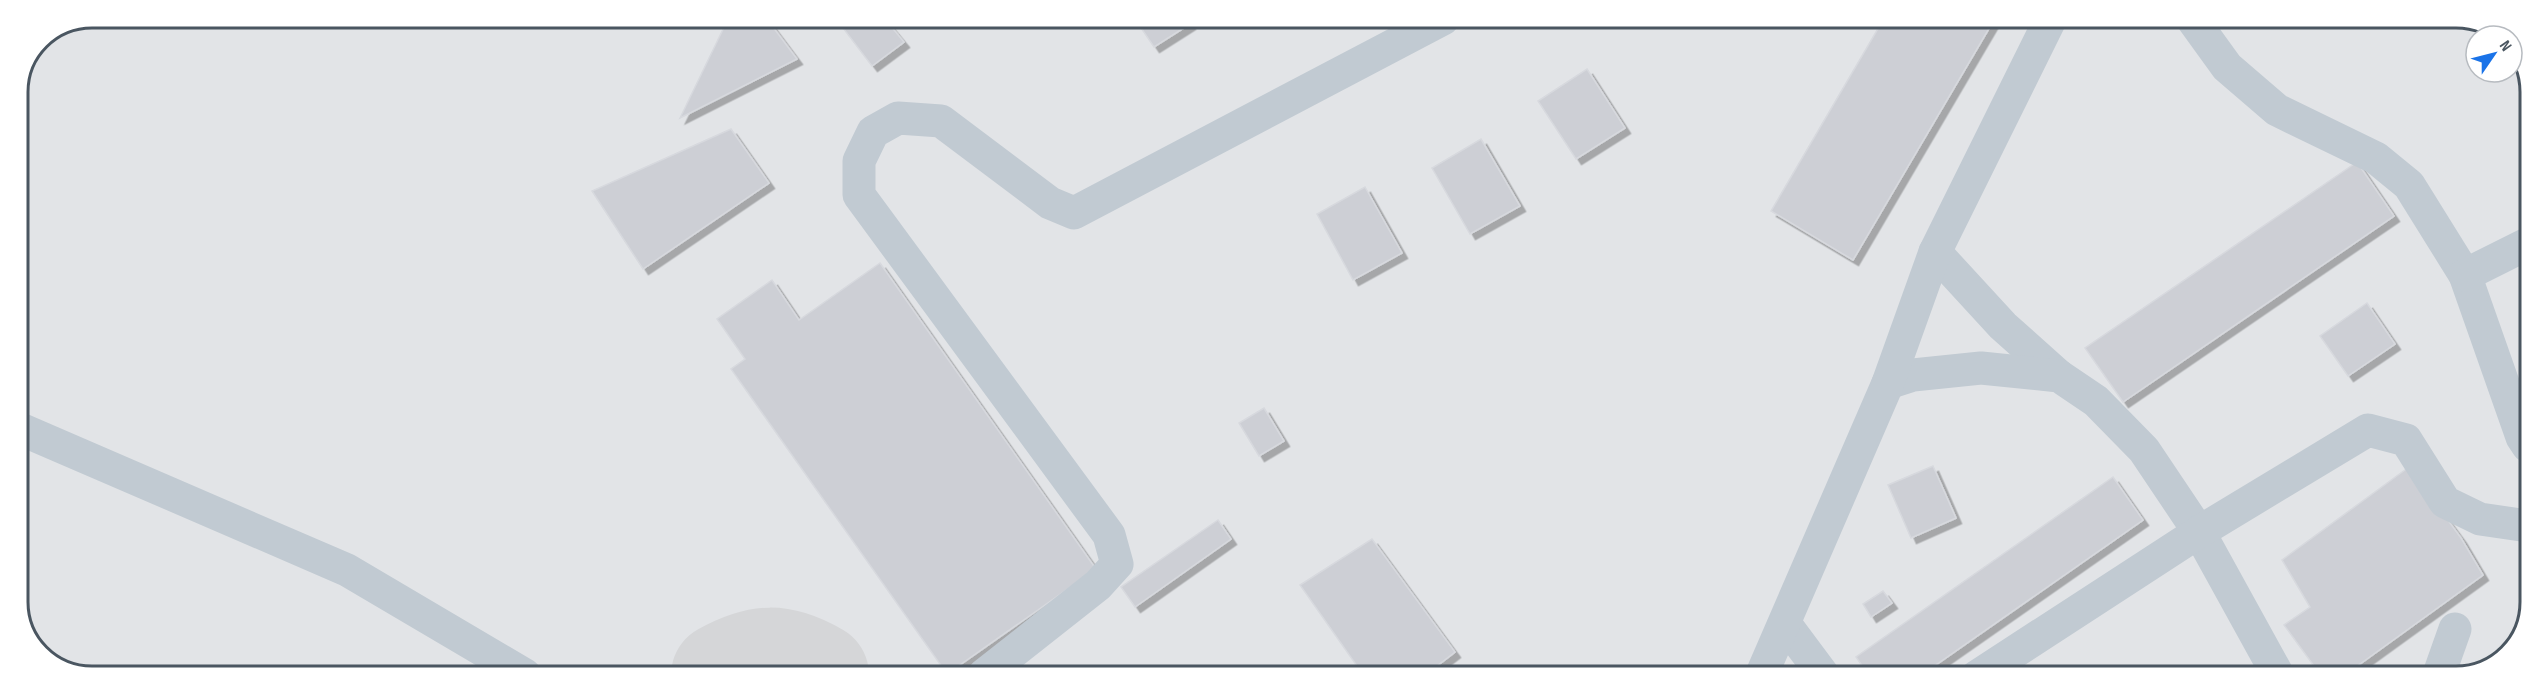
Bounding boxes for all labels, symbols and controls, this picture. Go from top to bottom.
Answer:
north arrow [2464,24,2524,84]
text: N [2495,37,2515,55]

